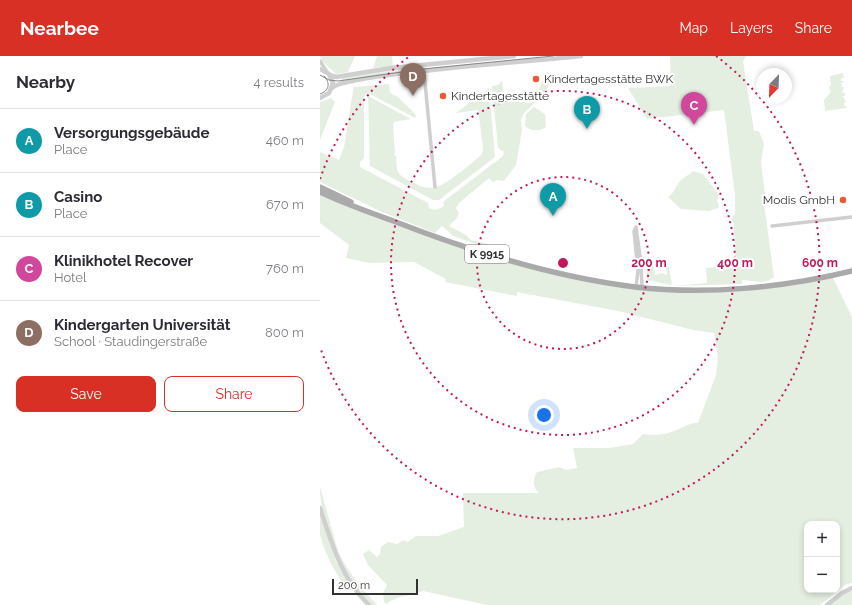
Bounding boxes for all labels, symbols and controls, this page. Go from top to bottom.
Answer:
text: Nearbee [20,17,99,39]
text: Map [680,20,708,36]
text: Layers [730,20,773,36]
text: Share [795,20,832,36]
pin: D [400,63,426,96]
north arrow [756,68,792,104]
text: Nearby [16,72,75,92]
place label: Kindertagesstätte BWK [544,72,674,86]
marker: Kindertagesstätte BWK [531,74,541,84]
text: 4 results [253,75,304,90]
place label: Kindertagesstätte [451,89,549,103]
marker: Kindertagesstätte [438,91,448,101]
pin: C [681,92,707,125]
pin: B [574,96,600,129]
text: Versorgungsgebäude [54,124,209,142]
text: A [25,133,33,148]
text: 460 m [266,133,304,148]
text: Place [54,142,87,157]
pin: A [540,183,566,216]
text: Casino [54,188,102,206]
place label: Modis GmbH [763,193,835,207]
marker: Modis GmbH [838,195,848,205]
text: B [25,197,33,212]
text: 670 m [266,197,304,212]
text: Place [54,206,87,221]
road number: K 9915 [465,245,509,263]
text: Klinikhotel Recover [54,252,193,270]
centre of rings [556,256,570,270]
text: 200 m [631,256,667,270]
text: 400 m [717,256,753,270]
text: 600 m [802,256,838,270]
text: C [25,261,33,276]
text: 760 m [266,261,304,276]
text: Hotel [54,270,87,285]
text: Kindergarten Universität [54,316,231,334]
text: D [24,325,34,340]
text: 800 m [265,325,304,340]
text: School · Staudingerstraße [54,334,207,349]
button: Save [16,376,156,412]
button: Share [164,376,304,412]
your location [534,405,554,425]
map controls [804,521,840,593]
button: + [804,521,840,557]
button: − [804,557,840,593]
scale bar [332,577,418,596]
text: 200 m [338,579,370,592]

